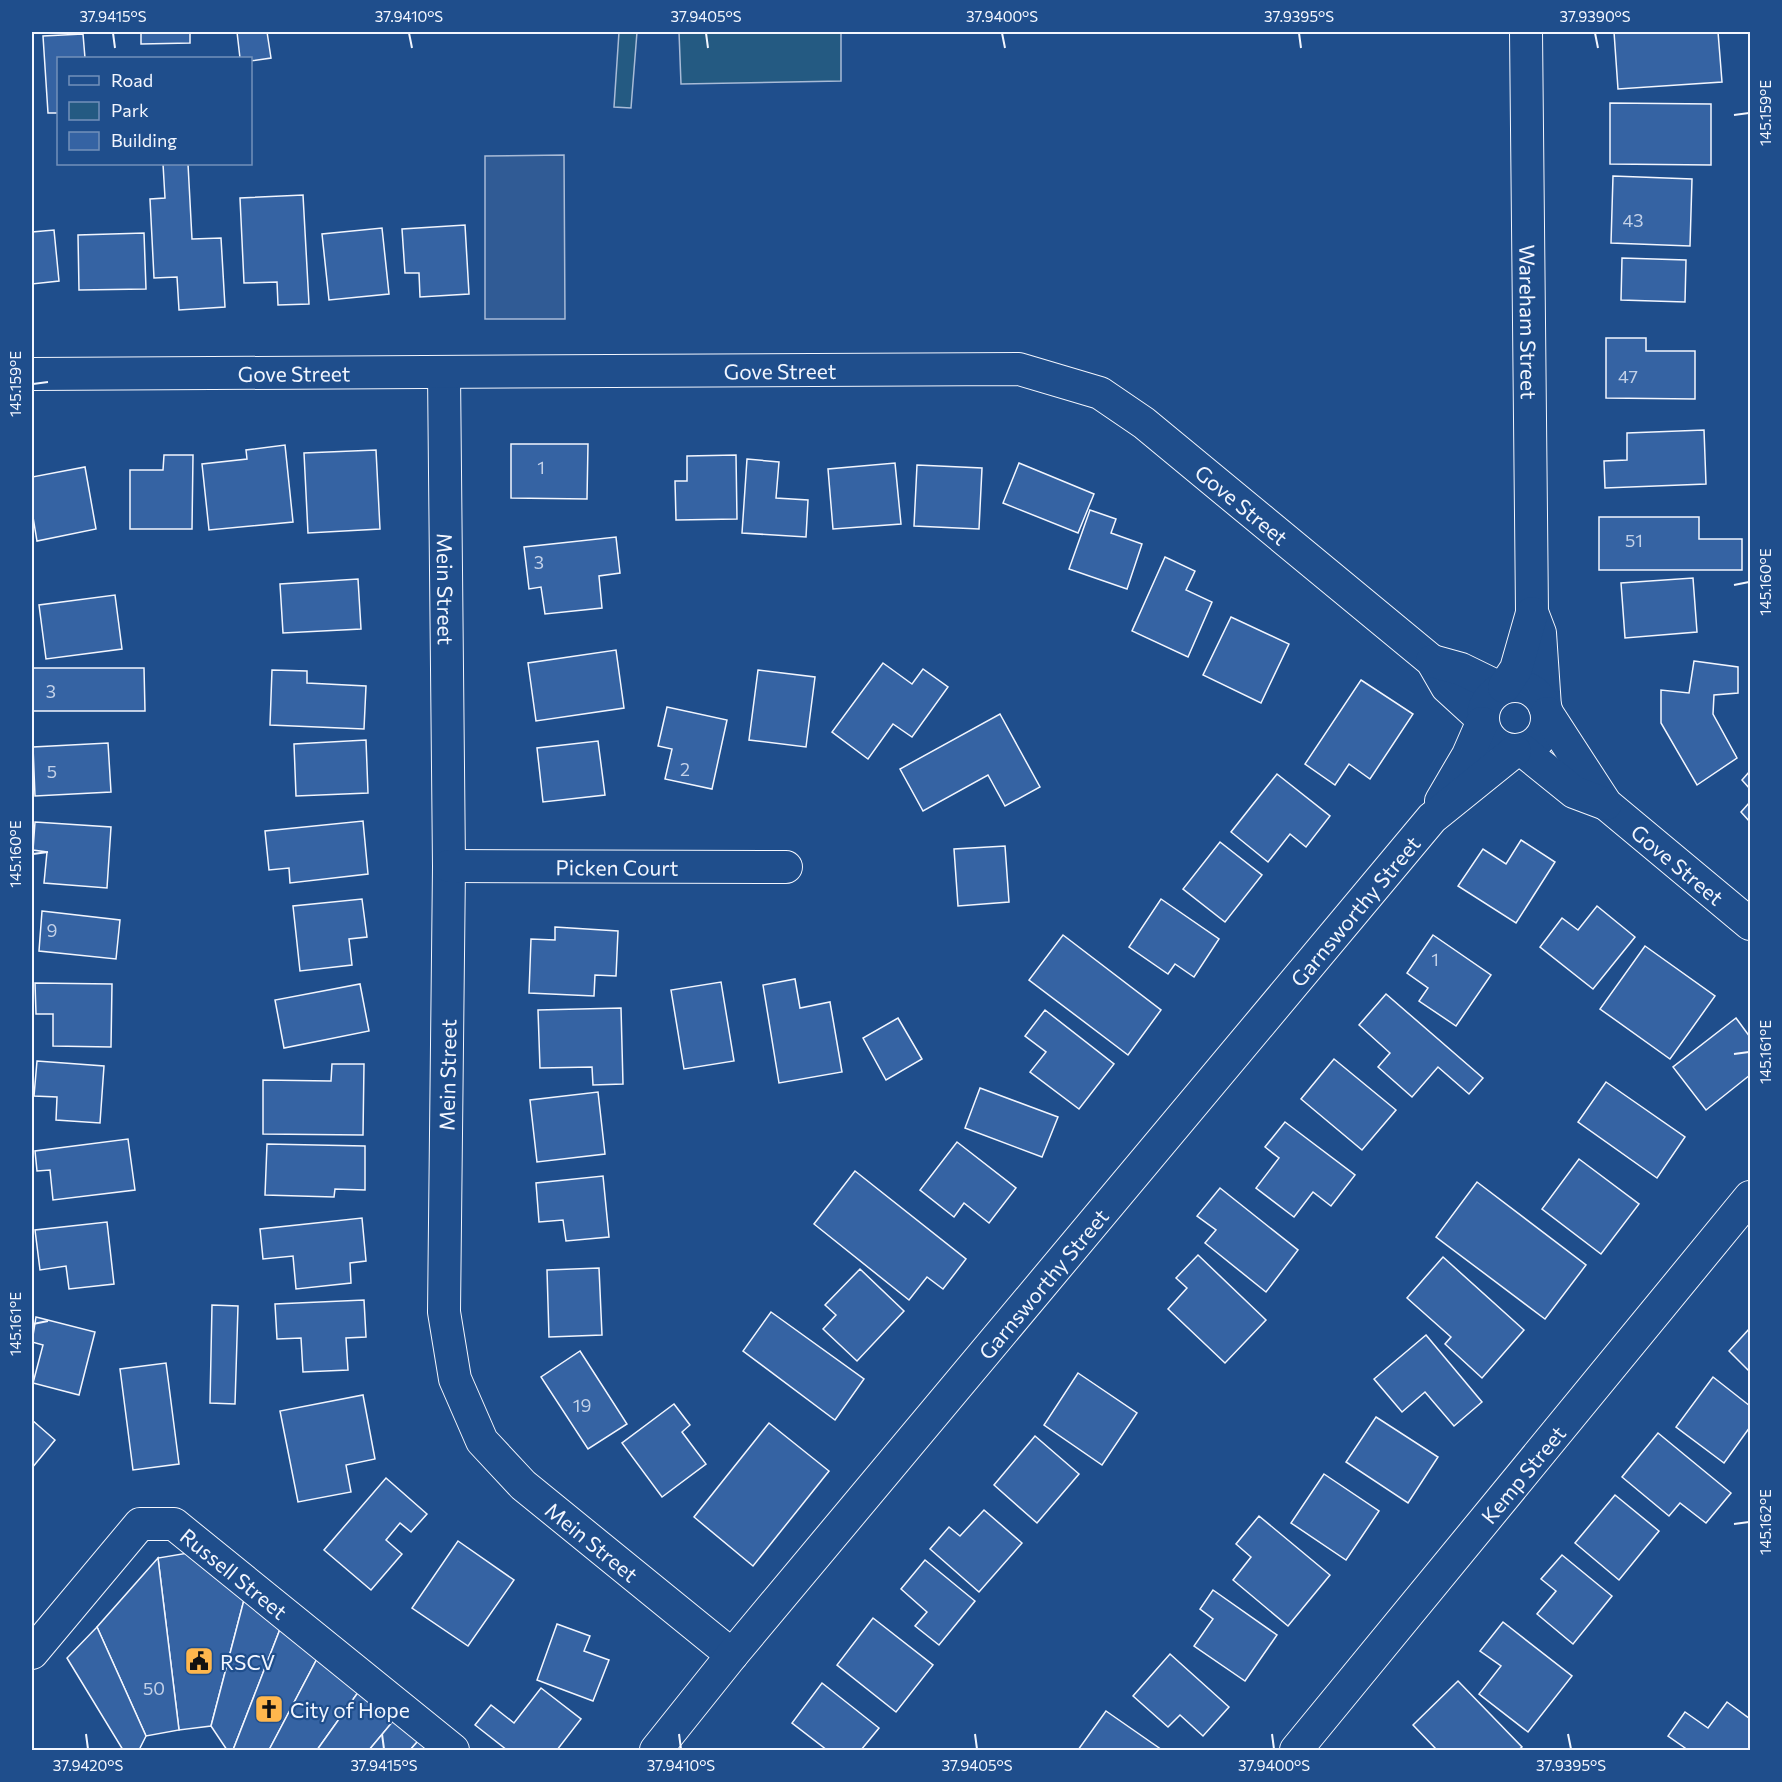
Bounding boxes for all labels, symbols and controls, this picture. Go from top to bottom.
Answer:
text: 37.9415°S [79,7,147,25]
text: 37.9410°S [375,7,443,25]
text: 37.9405°S [670,7,742,25]
text: 37.9400°S [966,7,1038,25]
text: 37.9395°S [1264,7,1334,25]
text: 37.9390°S [1559,7,1631,25]
legend [57,57,252,165]
text: Road [111,69,153,91]
text: 145.159°E [1756,80,1774,146]
text: Park [111,99,149,121]
text: Building [111,129,177,151]
house number: 43 [1622,209,1644,231]
street label: Wareham Street [1516,244,1542,400]
text: 145.159°E [6,351,24,417]
street label: Gove Street [724,357,836,383]
street label: Gove Street [238,360,350,385]
house number: 47 [1618,365,1638,387]
house number: 1 [537,456,545,478]
street label: Gove Street [1191,459,1293,550]
house number: 51 [1625,529,1643,551]
street label: Mein Street [433,533,459,645]
text: 145.160°E [1756,548,1774,616]
house number: 3 [534,551,544,573]
house number: 3 [46,680,56,702]
house number: 2 [680,758,690,780]
house number: 5 [47,760,57,782]
street label: Gove Street [1627,818,1729,910]
text: 145.160°E [6,820,24,888]
street label: Garnsworthy Street [1285,830,1425,991]
street label: Picken Court [556,854,678,879]
house number: 9 [47,919,57,941]
house number: 1 [1431,948,1439,970]
street label: Mein Street [434,1019,460,1131]
text: 145.161°E [1756,1020,1774,1084]
street label: Garnsworthy Street [973,1203,1113,1364]
text: 145.161°E [6,1292,24,1356]
house number: 19 [573,1394,591,1416]
street label: Kemp Street [1475,1420,1570,1528]
text: 145.162°E [1756,1489,1774,1555]
street label: Mein Street [541,1496,644,1586]
street label: Russell Street [176,1522,293,1624]
public building icon: RSCV [183,1645,215,1677]
place label: RSCV [220,1649,275,1674]
house number: 50 [143,1677,165,1699]
church icon: City of Hope [253,1693,285,1725]
place label: City of Hope [290,1697,410,1722]
text: 37.9420°S [53,1756,123,1774]
text: 37.9415°S [350,1756,418,1774]
text: 37.9410°S [647,1756,715,1774]
text: 37.9405°S [941,1756,1013,1774]
text: 37.9400°S [1238,1756,1310,1774]
text: 37.9395°S [1536,1756,1606,1774]

